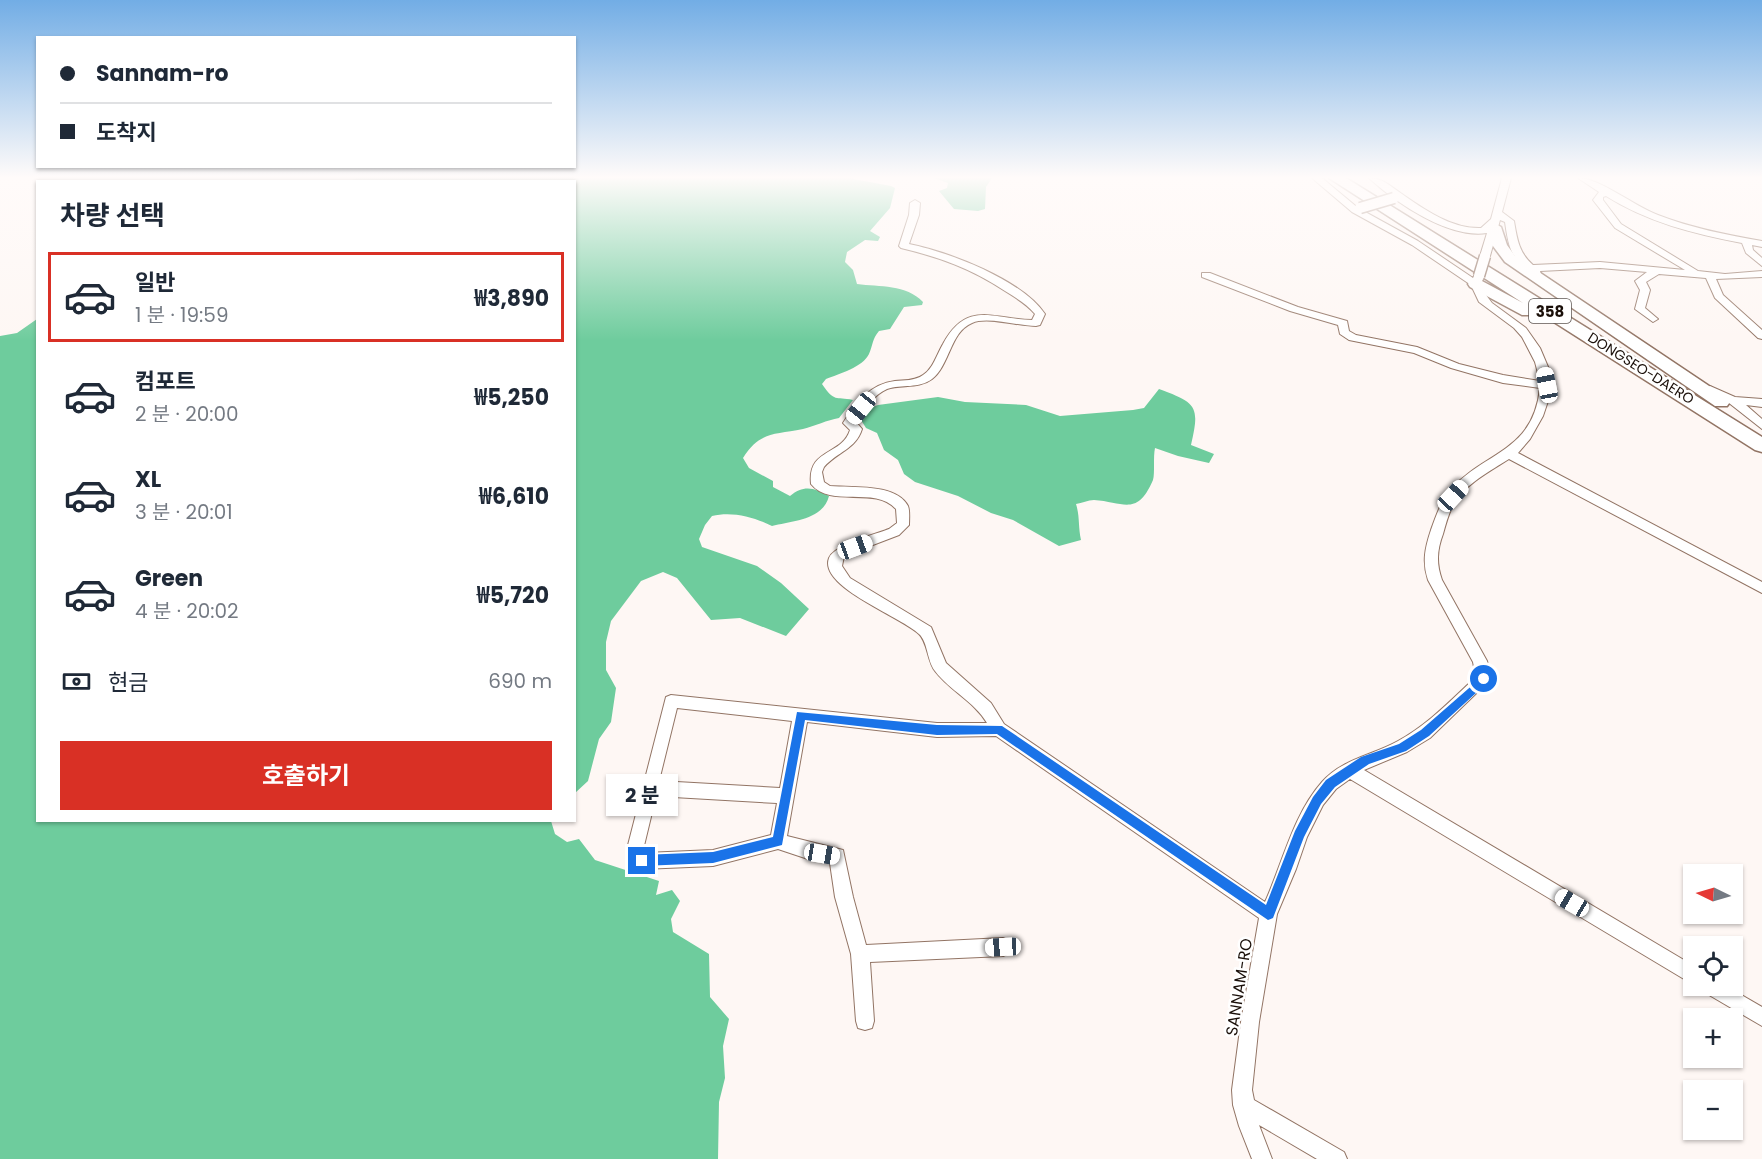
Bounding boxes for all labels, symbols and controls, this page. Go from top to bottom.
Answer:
text: Sannam-ro [96,58,229,89]
text: 도착지 [96,117,157,148]
text: 차량 선택 [60,197,165,234]
text: 일반 [135,267,175,298]
icon: car [63,270,117,324]
text: ₩3,890 [474,283,549,314]
road number: 358 [1529,299,1571,323]
text: 1 분 · 19:59 [135,301,228,329]
street label: DONGSEO-DAERO [1584,327,1698,409]
text: 컴포트 [135,366,196,397]
car [1535,366,1559,404]
icon: car [63,369,117,423]
text: ₩5,250 [474,382,549,413]
car [843,388,879,428]
text: 2 분 · 20:00 [135,400,239,428]
text: XL [135,464,161,495]
icon: car [63,468,117,522]
car [1434,477,1472,515]
text: ₩6,610 [479,481,549,512]
text: 3 분 · 20:01 [135,498,233,526]
car [835,532,875,562]
text: Green [135,563,203,594]
icon: car [63,567,117,621]
text: ₩5,720 [477,580,549,611]
text: 4 분 · 20:02 [135,597,239,625]
icon: cash [60,665,93,698]
route start [1470,665,1497,692]
text: 현금 [108,667,148,698]
text: 690 m [488,667,552,695]
button: 호출하기 [60,741,552,810]
callout: 2 분 [606,774,678,816]
text: 2 분 [625,781,659,809]
car [803,842,841,866]
route end [628,847,655,874]
north arrow [1683,864,1743,924]
map controls [1683,864,1743,1140]
car [1552,886,1592,920]
button: locate [1683,936,1743,996]
car [985,937,1021,957]
street label: SANNAM-RO [1220,937,1258,1037]
button: + [1683,1008,1743,1068]
button: − [1683,1080,1743,1140]

